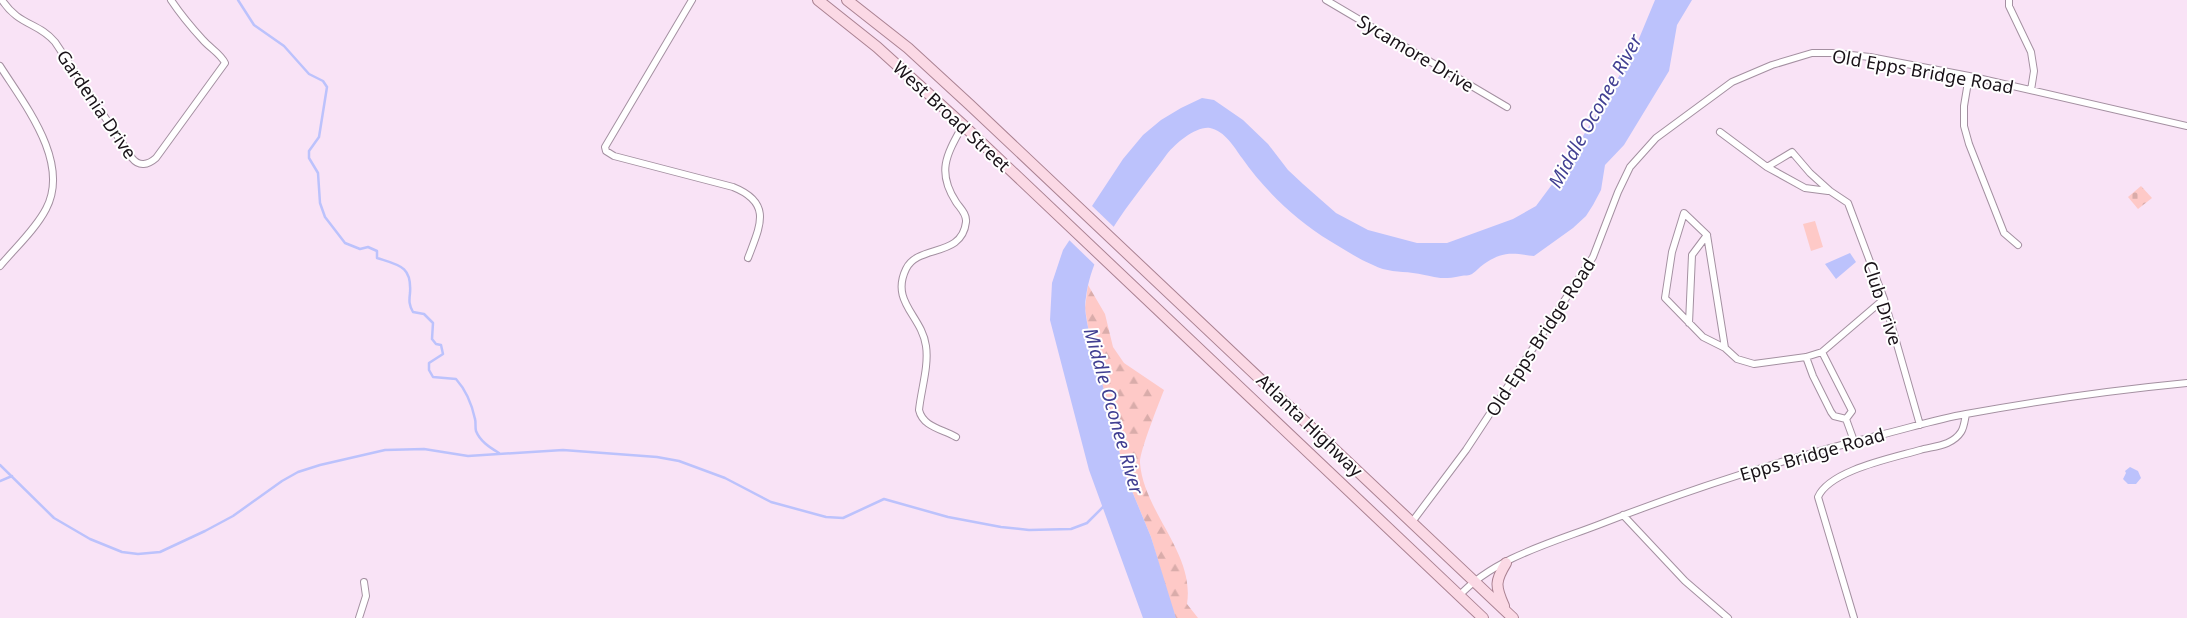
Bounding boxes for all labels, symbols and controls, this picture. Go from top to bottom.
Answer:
street label: Sycamore Drive [1353,9,1479,97]
water label: Middle Oconee River [1542,28,1649,192]
street label: Old Epps Bridge Road [1830,43,2016,99]
street label: Gardenia Drive [52,45,142,163]
street label: West Broad Street [888,55,1016,177]
street label: Old Epps Bridge Road [1480,253,1600,421]
street label: Club Drive [1858,258,1908,348]
water label: Middle Oconee River [1078,325,1151,499]
street label: Atlanta Highway [1252,368,1369,482]
street label: Epps Bridge Road [1737,422,1887,486]

